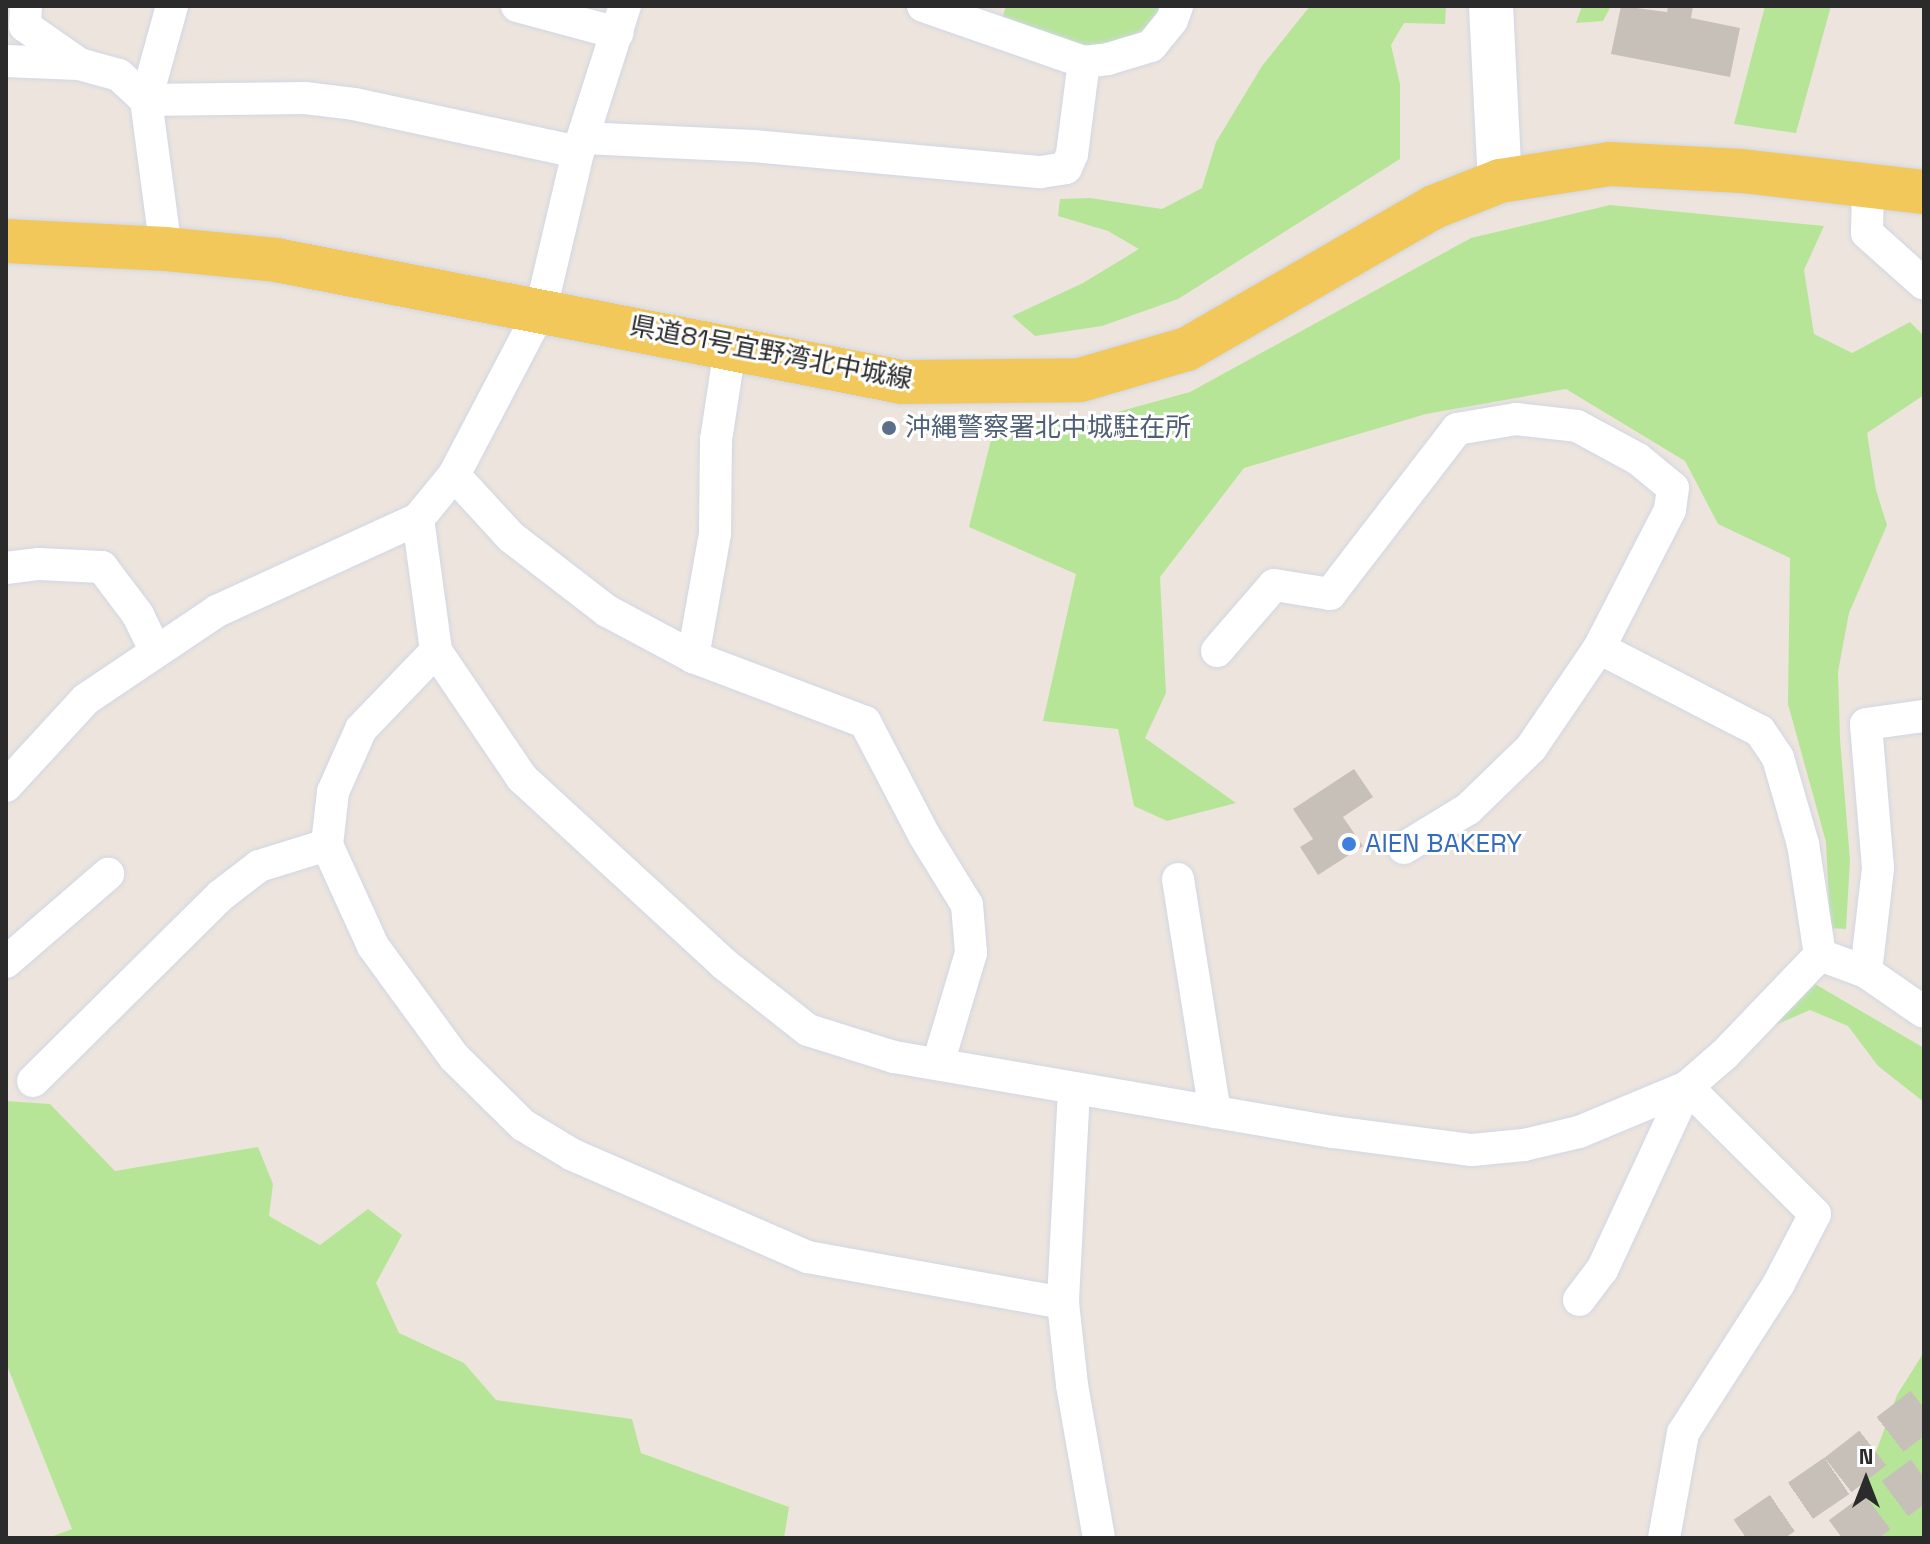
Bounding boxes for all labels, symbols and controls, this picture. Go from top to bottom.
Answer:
street label: 県道81号宜野湾北中城線 [627,310,915,396]
place label: 沖縄警察署北中城駐在所 [905,412,1191,444]
marker: 沖縄警察署北中城駐在所 [880,419,898,437]
place label: AIEN BAKERY [1365,828,1522,860]
marker: AIEN BAKERY [1340,835,1358,853]
north arrow [1826,1440,1906,1520]
text: N [1859,1442,1873,1470]

